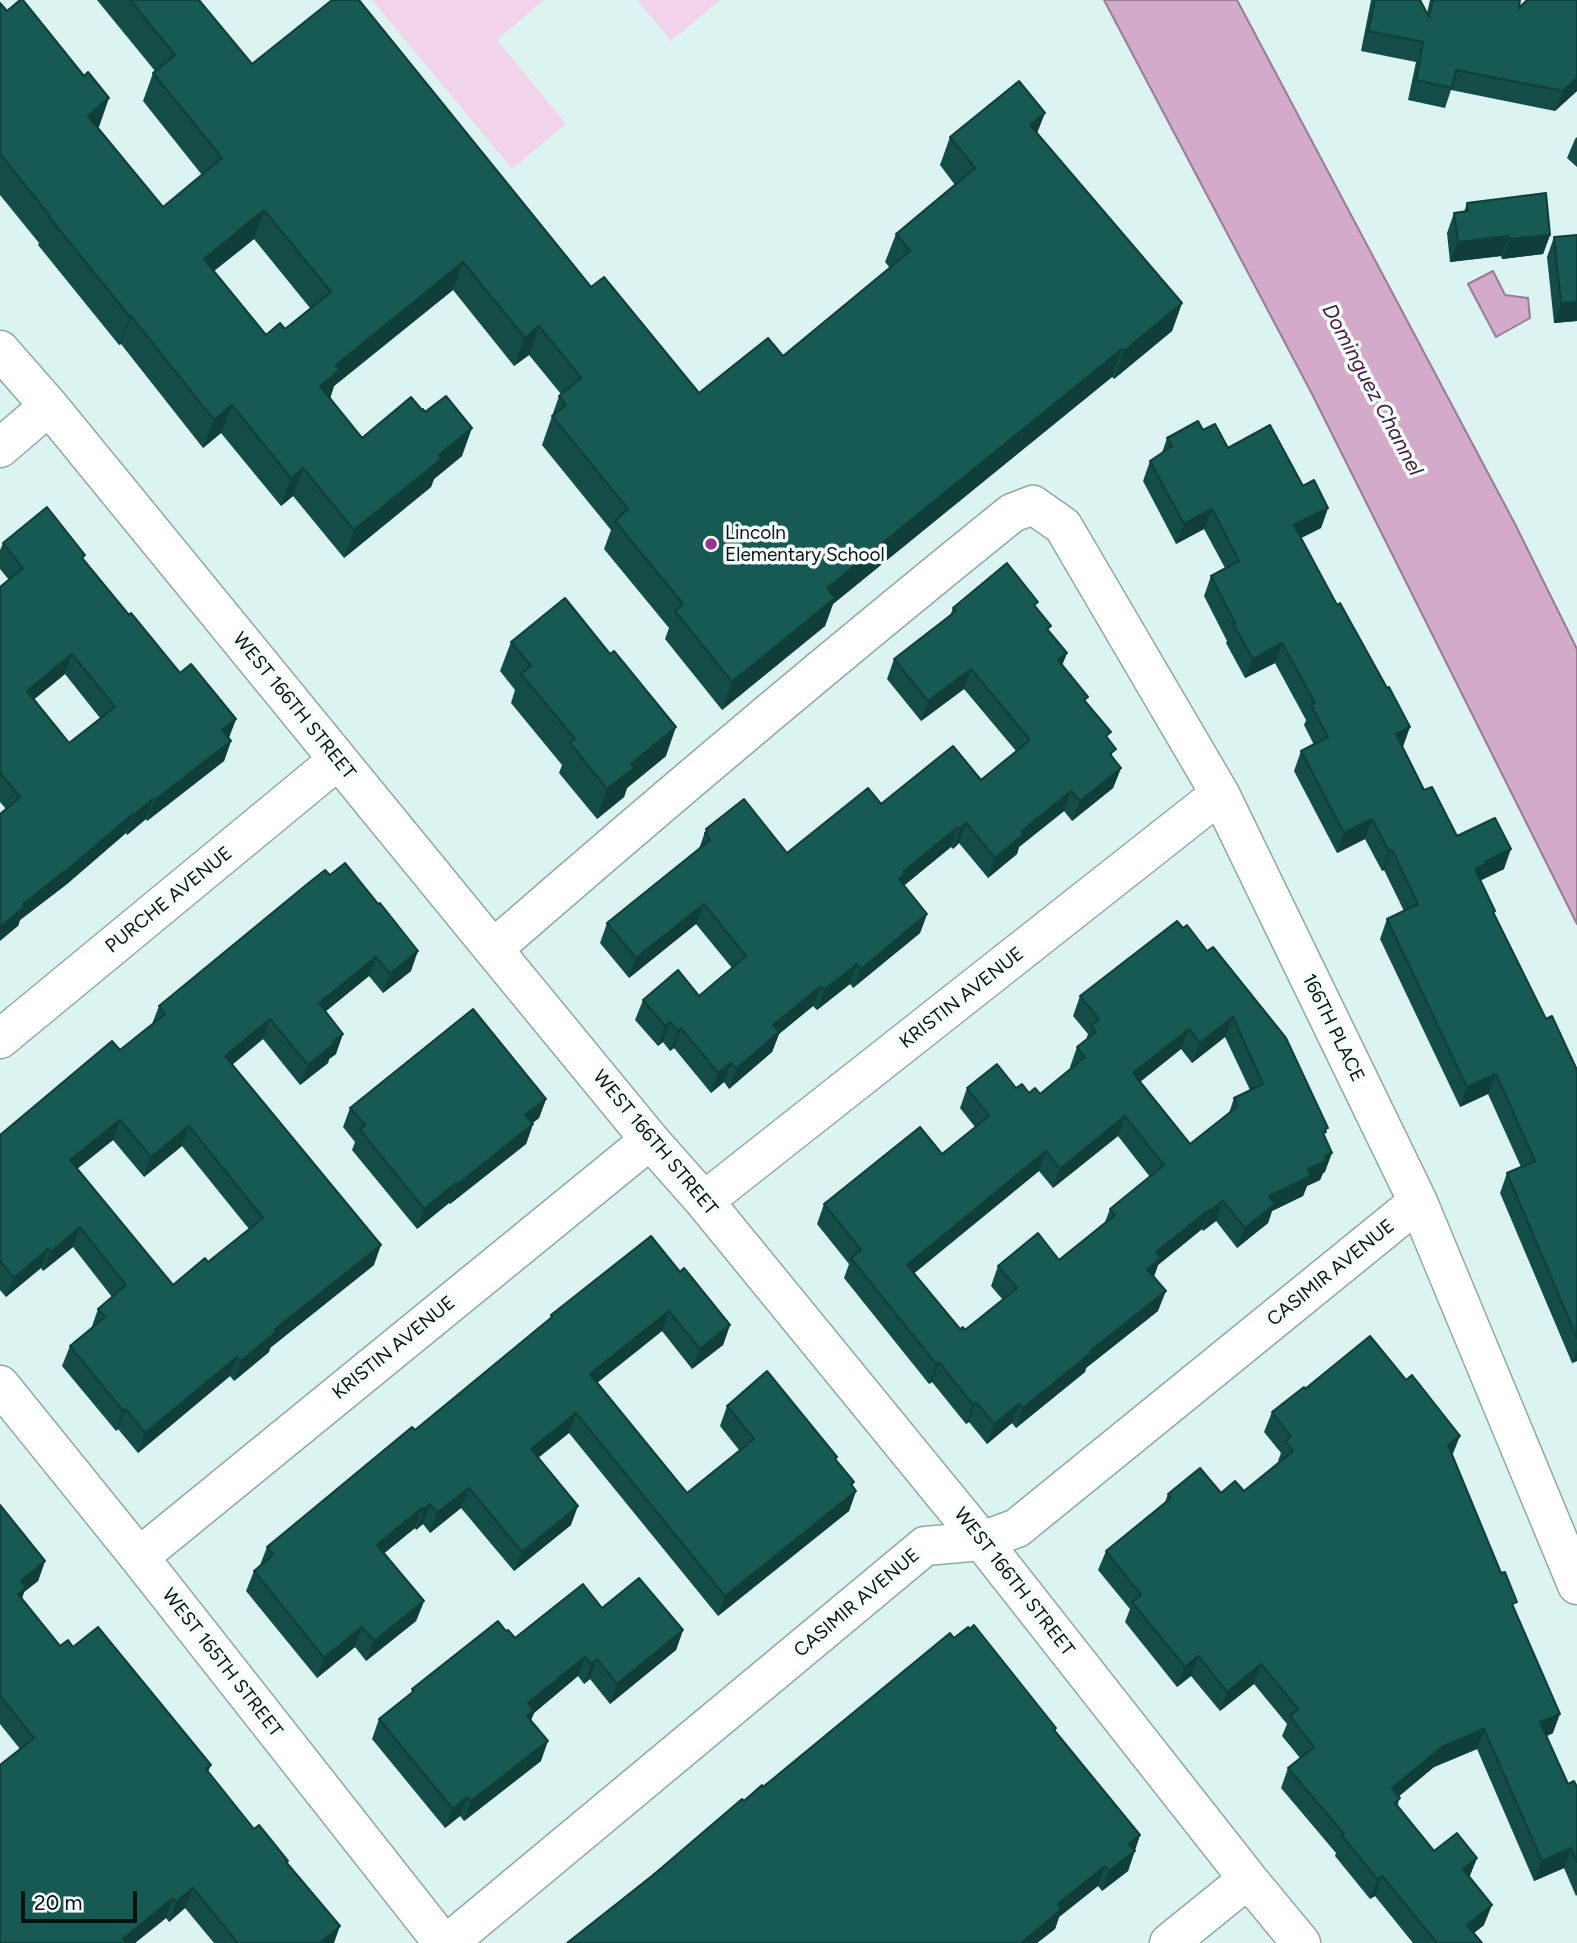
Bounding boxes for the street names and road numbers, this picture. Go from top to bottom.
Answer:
street label: WEST 166TH STREET [228,628,360,784]
street label: PURCHE AVENUE [101,842,237,958]
street label: KRISTIN AVENUE [895,942,1029,1054]
street label: 166TH PLACE [1297,970,1369,1086]
street label: WEST 166TH STREET [588,1066,722,1220]
street label: CASIMIR AVENUE [1263,1215,1399,1331]
street label: KRISTIN AVENUE [328,1292,460,1404]
street label: WEST 166TH STREET [949,1503,1079,1661]
street label: CASIMIR AVENUE [790,1544,924,1662]
street label: WEST 165TH STREET [157,1584,287,1742]

